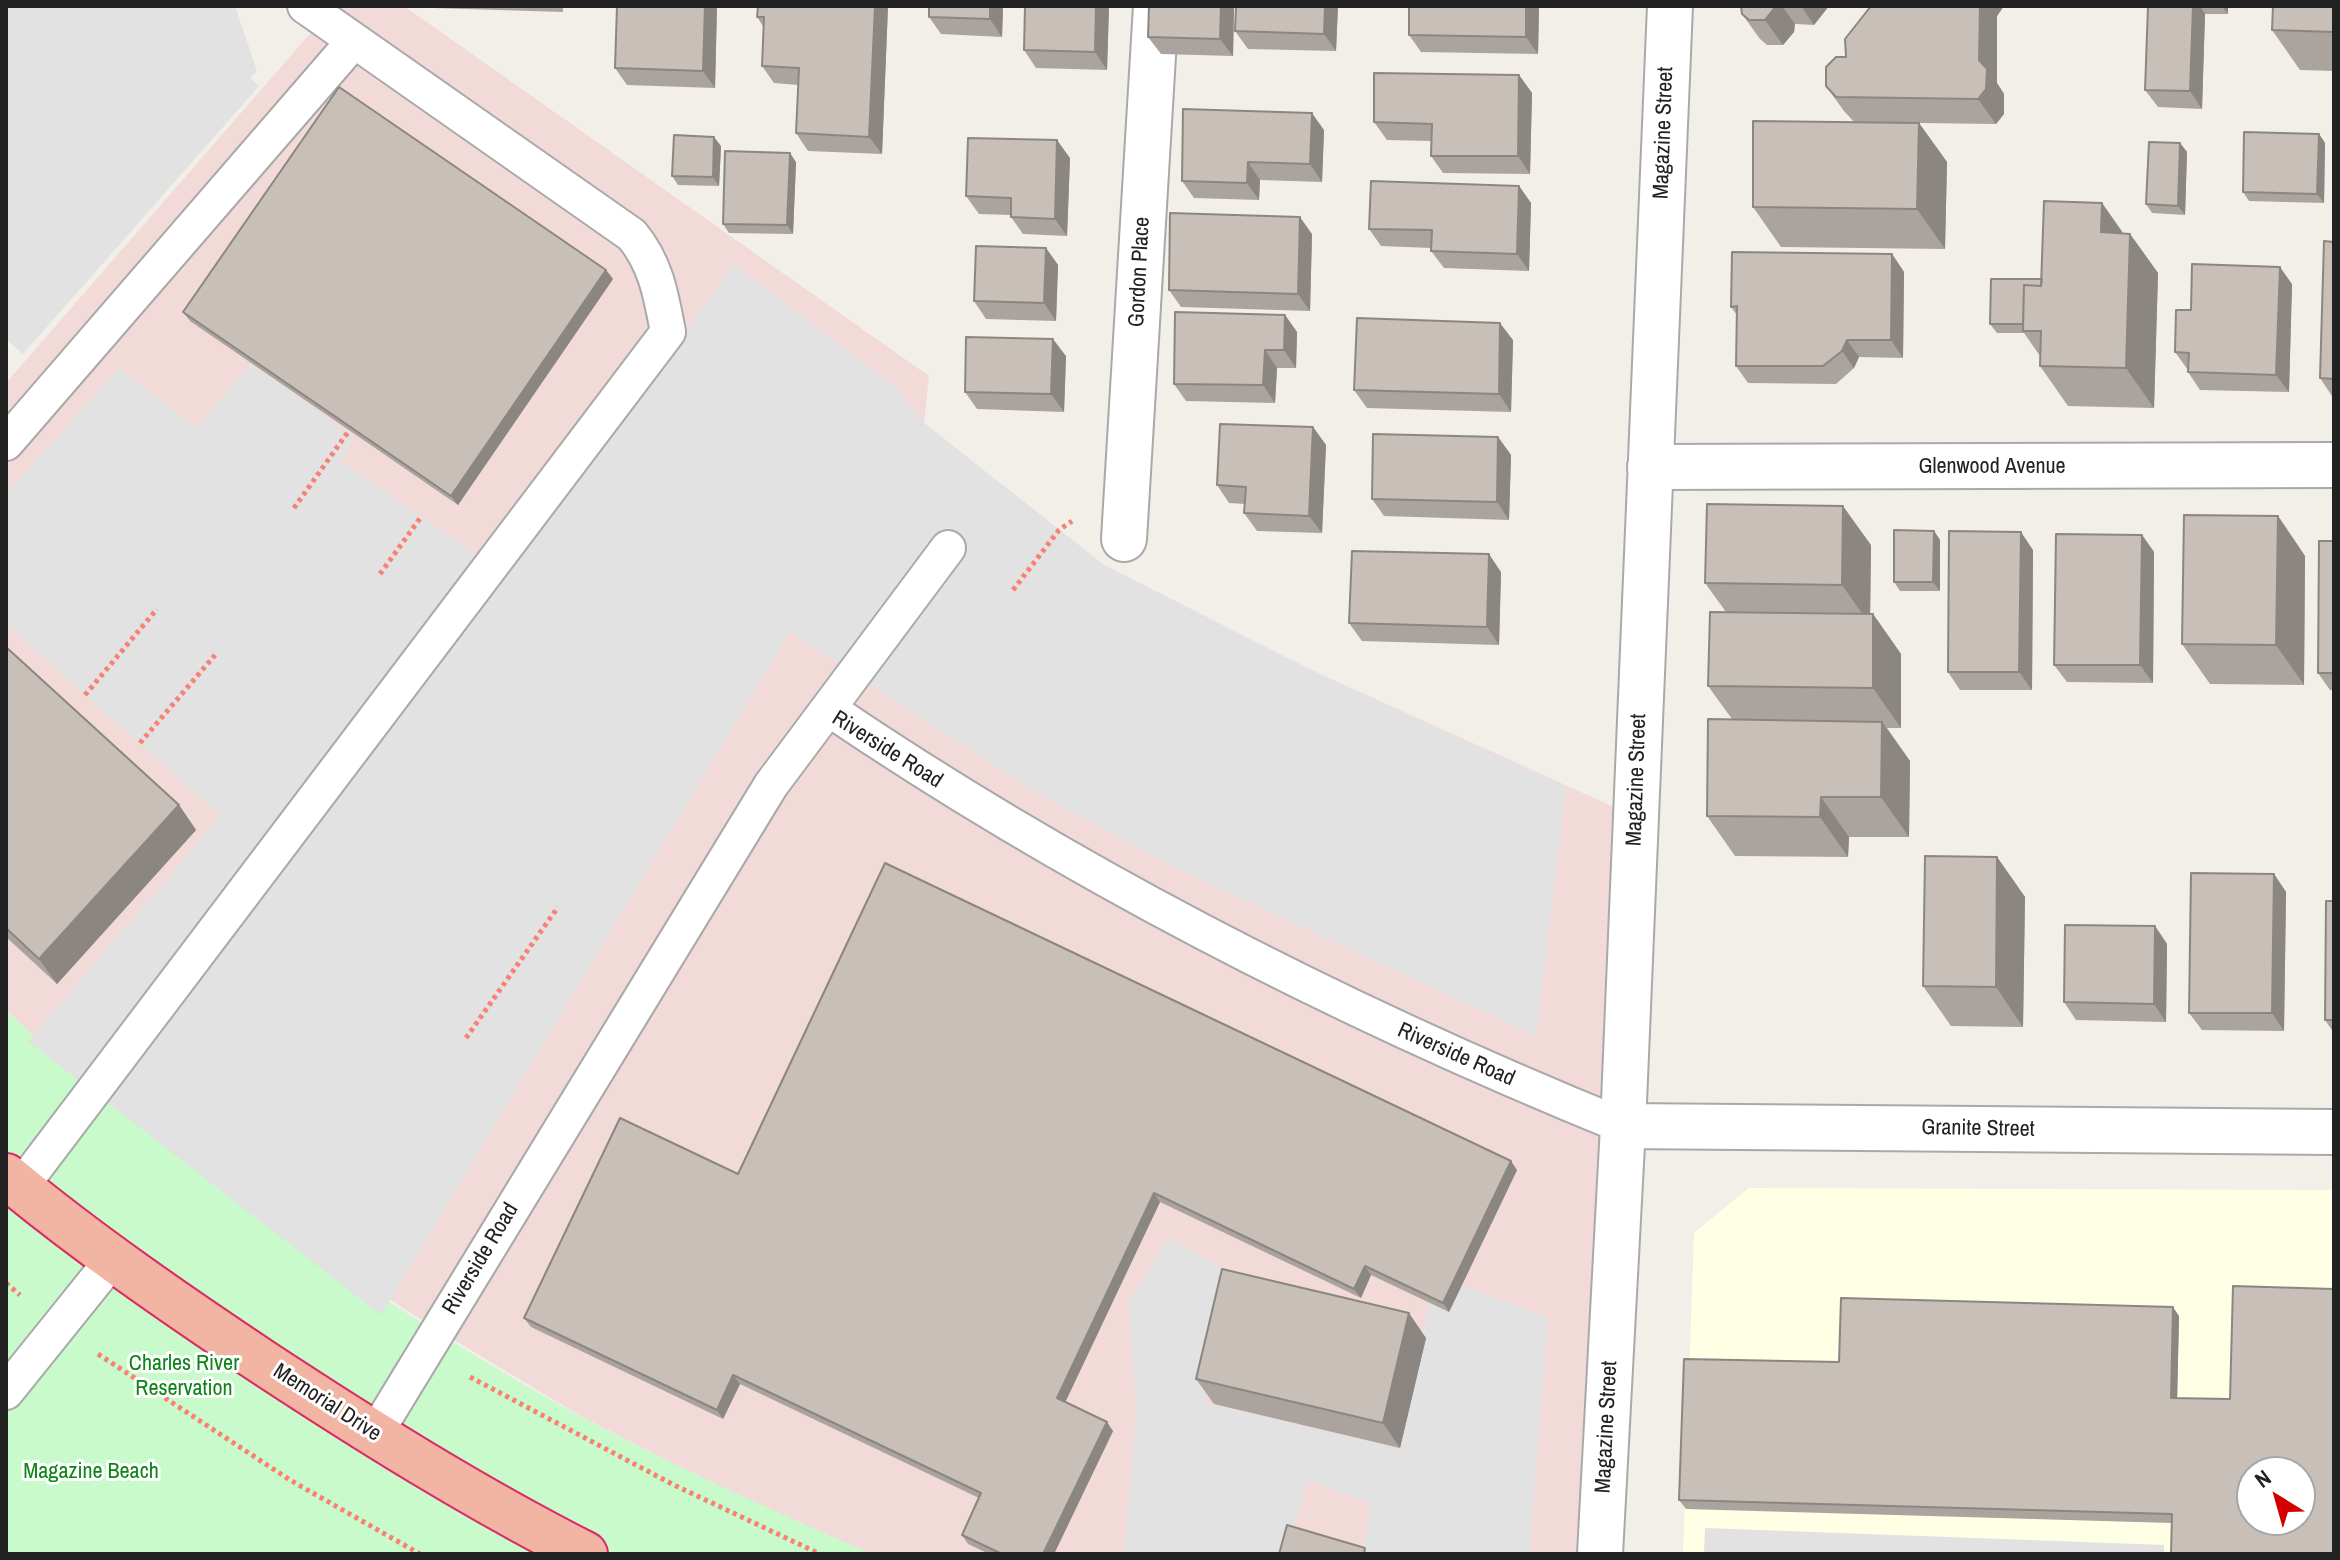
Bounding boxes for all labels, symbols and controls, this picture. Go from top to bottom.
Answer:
street label: Magazine Street [1648,66,1680,200]
street label: Gordon Place [1124,216,1156,328]
street label: Glenwood Avenue [1918,454,2066,480]
street label: Riverside Road [827,706,947,794]
street label: Magazine Street [1621,713,1653,847]
street label: Riverside Road [1393,1017,1519,1093]
street label: Granite Street [1921,1115,2035,1143]
street label: Riverside Road [437,1198,525,1320]
park label: Charles River Reservation [129,1351,239,1402]
street label: Memorial Drive [268,1358,386,1448]
street label: Magazine Street [1590,1360,1624,1494]
north arrow [2236,1456,2316,1536]
park label: Magazine Beach [23,1459,159,1485]
text: N [2249,1463,2277,1494]

